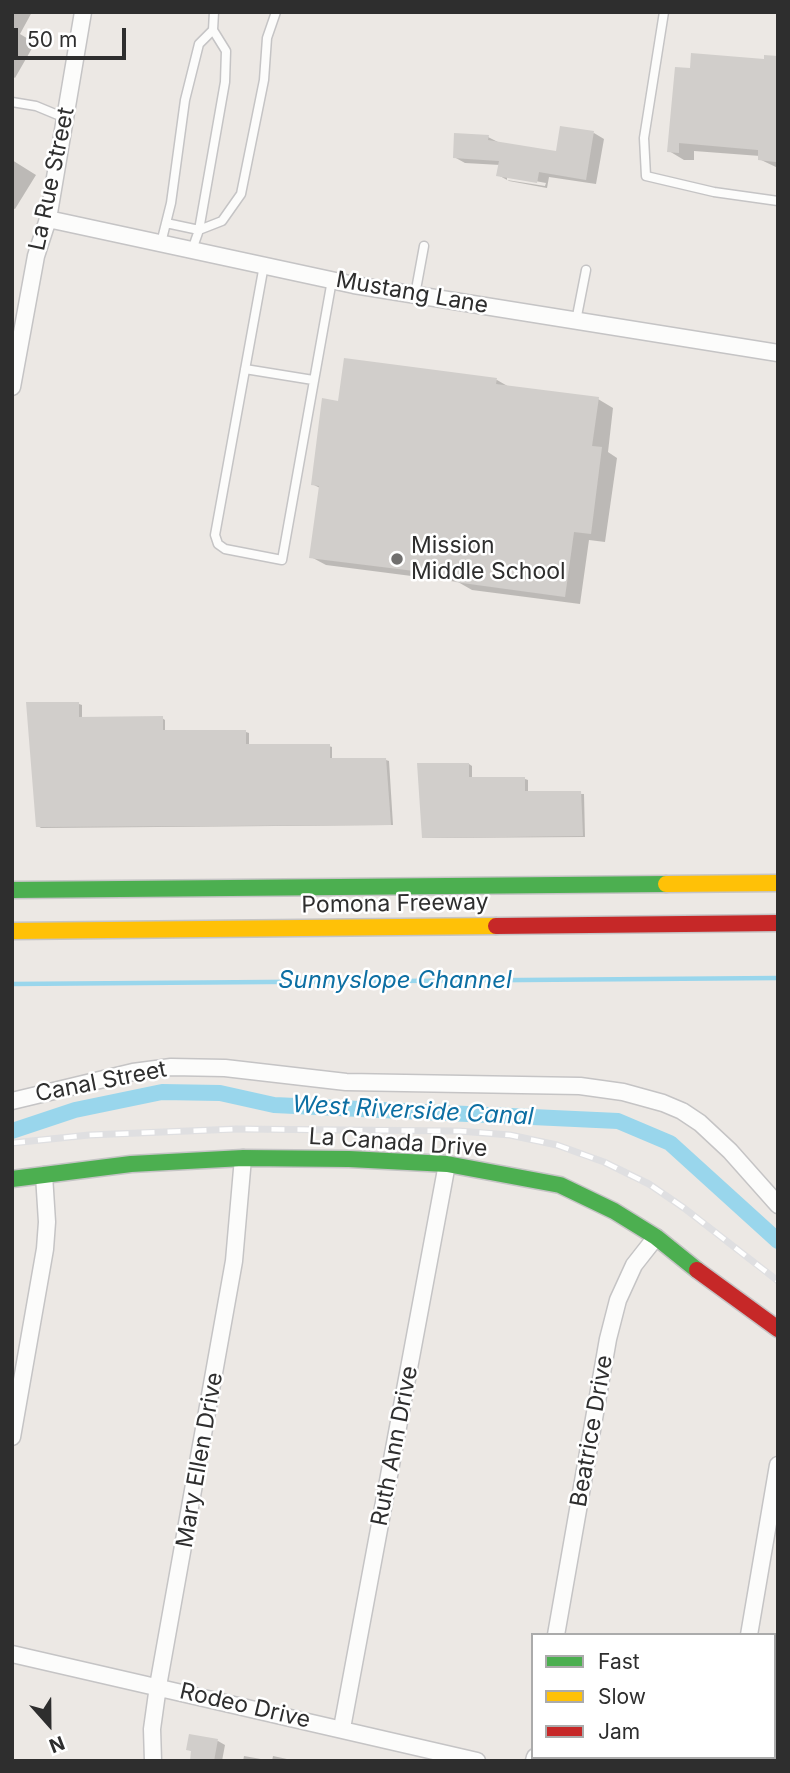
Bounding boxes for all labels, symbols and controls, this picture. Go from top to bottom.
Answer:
scale bar [18,14,130,58]
text: 50 m [27,27,77,52]
street label: La Rue Street [23,105,81,253]
street label: Mustang Lane [334,266,490,320]
place label: Mission Middle School [411,532,566,586]
marker: Mission Middle School [389,551,405,567]
street label: Pomona Freeway [301,889,489,919]
water label: Sunnyslope Channel [278,967,512,995]
street label: Canal Street [33,1056,169,1108]
water label: West Riverside Canal [292,1090,534,1132]
street label: La Canada Drive [308,1123,488,1163]
street label: Beatrice Drive [565,1353,619,1509]
street label: Ruth Ann Drive [366,1364,424,1528]
street label: Mary Ellen Drive [171,1370,229,1550]
legend [531,1633,776,1759]
text: Fast [598,1649,640,1674]
street label: Rodeo Drive [177,1678,313,1734]
text: Slow [598,1684,646,1709]
north arrow [14,1689,84,1759]
text: Jam [598,1719,640,1744]
text: N [46,1731,68,1757]

